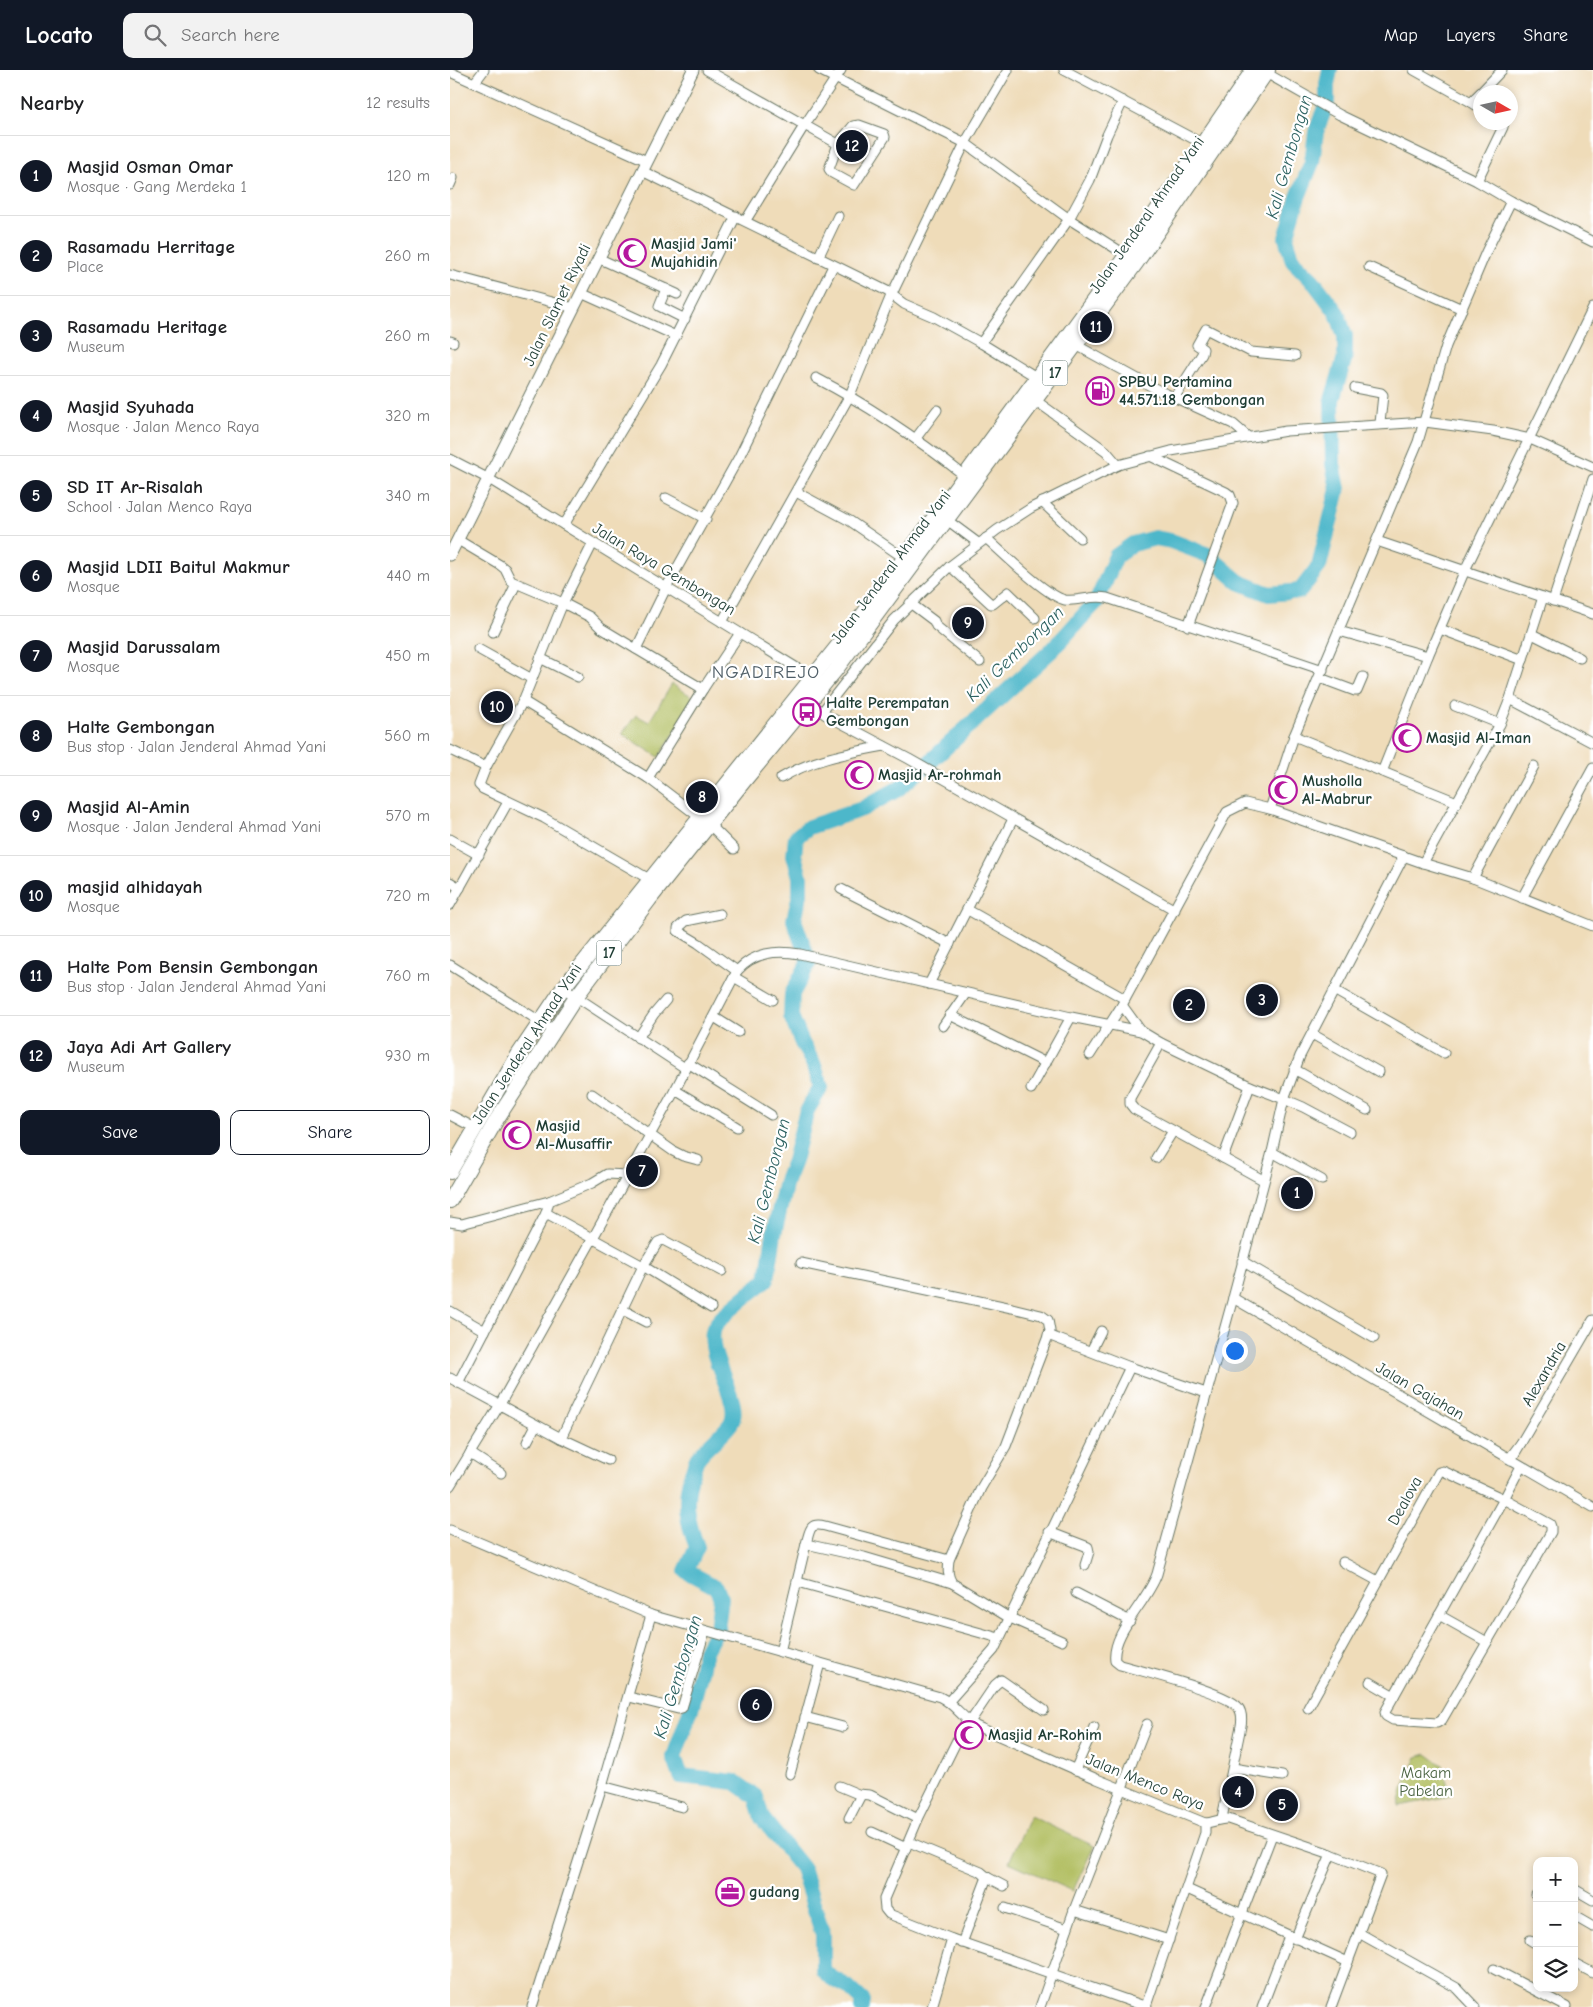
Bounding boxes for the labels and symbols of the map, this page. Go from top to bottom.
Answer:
north arrow [1473,85,1518,130]
water label: Kali Gembongan [1261,93,1317,221]
pin: 12 [836,127,868,165]
street label: Jalan Jenderal Ahmad Yani [1086,133,1208,297]
place label: Masjid Jami' Mujahidin [651,235,737,271]
mosque icon: Masjid Jami' Mujahidin [617,238,647,268]
street label: Jalan Slamet Riyadi [520,241,594,369]
pin: 11 [1080,308,1112,346]
road number: 17 [1042,360,1068,386]
place label: SPBU Pertamina 44.571.18 Gembongan [1119,373,1265,409]
fuel station icon: SPBU Pertamina 44.571.18 Gembongan [1085,376,1115,406]
street label: Jalan Jenderal Ahmad Yani [827,487,955,647]
street label: Jalan Raya Gembongan [589,519,739,619]
water label: Kali Gembongan [962,602,1068,706]
pin: 9 [952,604,984,642]
district label: NGADIREJO [712,661,820,683]
pin: 10 [481,688,513,726]
place label: Halte Perempatan Gembongan [826,694,949,730]
bus stop icon: Halte Perempatan Gembongan [792,697,822,727]
mosque icon: Masjid Al-Iman [1392,723,1422,753]
place label: Masjid Al-Iman [1426,729,1531,747]
mosque icon: Masjid Ar-rohmah [844,760,874,790]
place label: Masjid Ar-rohmah [878,766,1001,784]
place label: Musholla Al-Mabrur [1302,772,1372,808]
mosque icon: Musholla Al-Mabrur [1268,775,1298,805]
pin: 8 [686,778,718,816]
road number: 17 [596,940,622,966]
street label: Jalan Jenderal Ahmad Yani [468,960,586,1128]
pin: 3 [1246,981,1278,1019]
pin: 2 [1173,986,1205,1024]
water label: Kali Gembongan [743,1116,795,1246]
place label: Masjid Al-Musaffir [536,1117,612,1153]
mosque icon: Masjid Al-Musaffir [502,1120,532,1150]
pin: 7 [626,1152,658,1190]
pin: 1 [1281,1174,1313,1212]
your location [1222,1338,1248,1364]
street label: Alexandria [1518,1338,1570,1410]
street label: Jalan Gajahan [1373,1358,1467,1424]
street label: Dealova [1384,1474,1426,1528]
water label: Kali Gembongan [649,1613,707,1741]
pin: 6 [740,1686,772,1724]
mosque icon: Masjid Ar-Rohim [954,1720,984,1750]
place label: Masjid Ar-Rohim [988,1726,1102,1744]
street label: Jalan Menco Raya [1083,1750,1207,1814]
park label: Makam Pabelan [1399,1764,1453,1800]
pin: 4 [1222,1773,1254,1811]
pin: 5 [1266,1786,1298,1824]
office icon: gudang [715,1877,745,1907]
place label: gudang [749,1883,800,1901]

